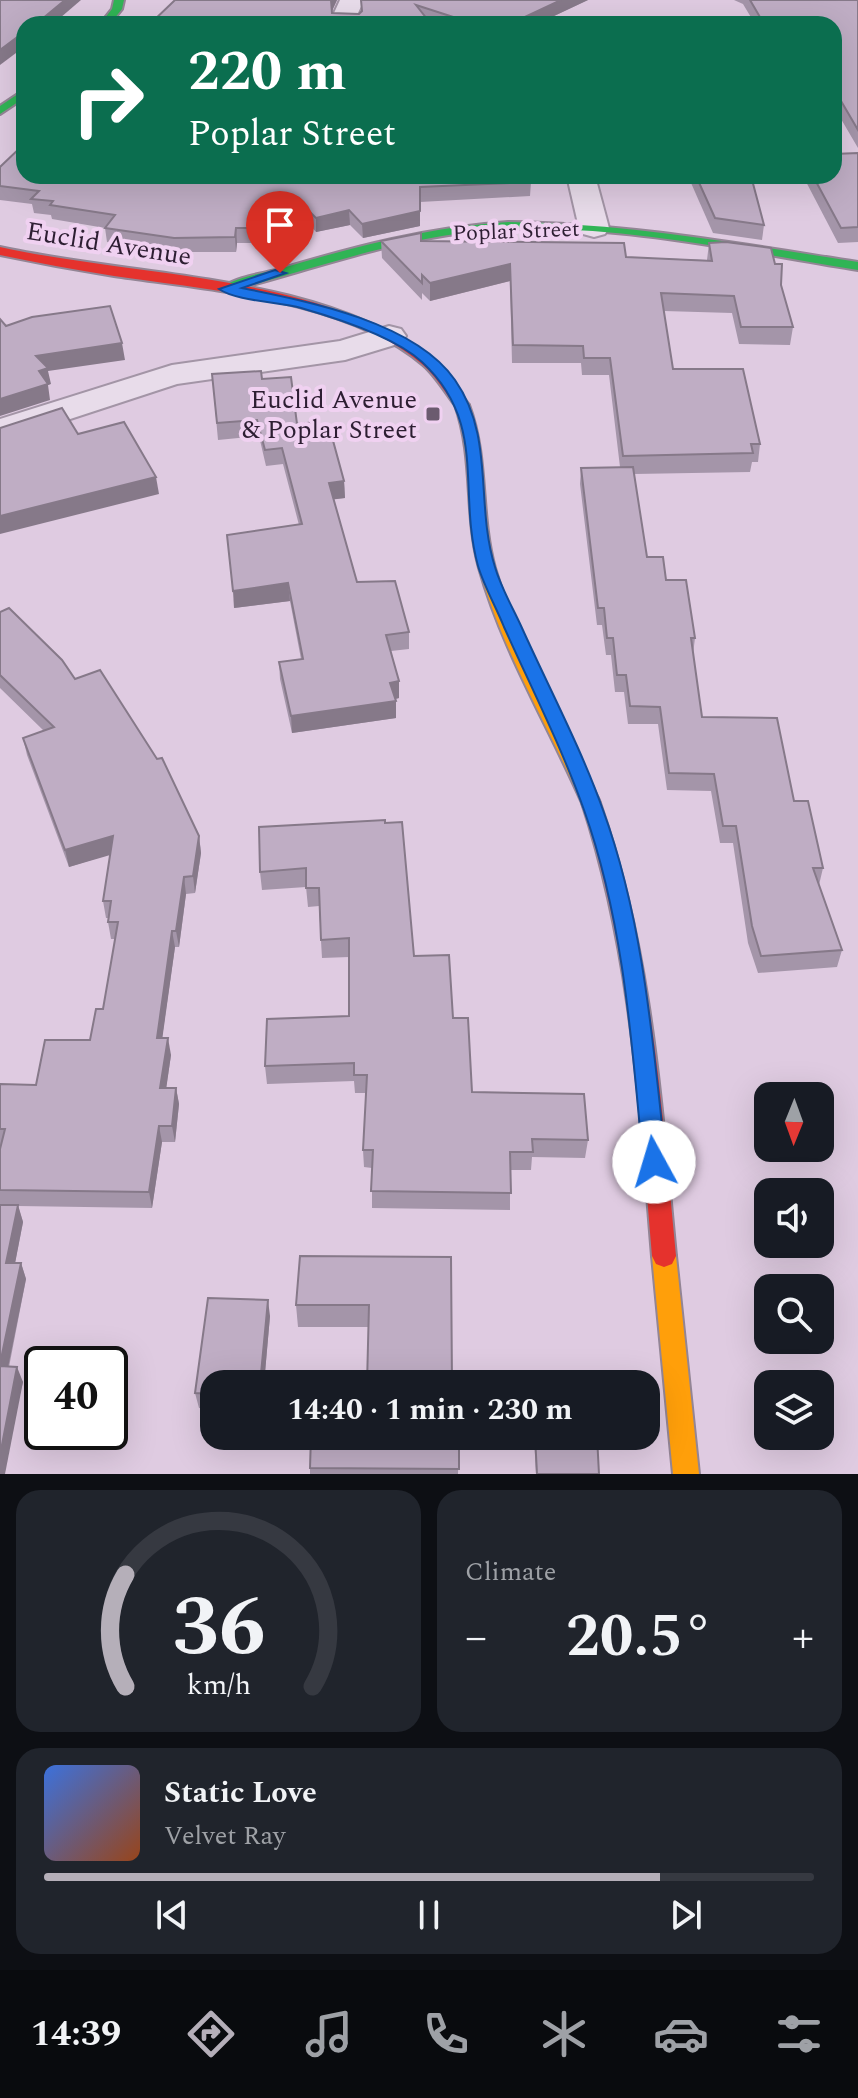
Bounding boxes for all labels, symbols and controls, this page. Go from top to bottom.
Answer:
text: 220 m [188,30,347,115]
icon: right [56,48,160,152]
text: Poplar Street [188,107,396,162]
pin [246,191,314,273]
icon: arrive [258,203,302,247]
street label: Euclid Avenue [23,211,194,277]
street label: Poplar Street [452,213,580,250]
place label: Euclid Avenue & Poplar Street [242,380,417,450]
marker: Euclid Avenue & Poplar Street [424,405,442,423]
north arrow [754,1082,834,1162]
map controls [754,1082,834,1450]
position arrow [612,1120,696,1204]
button: sound [754,1178,834,1258]
button: search [754,1274,834,1354]
speed limit sign: 40 [24,1346,128,1450]
button: layers [754,1370,834,1450]
text: 14:40 · 1 min · 230 m [287,1387,573,1433]
text: Climate [465,1552,556,1592]
text: 36 [172,1565,265,1692]
text: 20.5° [566,1591,713,1683]
text: − [465,1604,487,1671]
text: + [792,1604,814,1671]
text: km/h [186,1664,251,1707]
text: Static Love [164,1770,317,1816]
text: Velvet Ray [164,1816,285,1856]
icon: previous [150,1893,194,1937]
icon: pause [407,1893,451,1937]
icon: next [664,1893,708,1937]
icon: directions [183,2006,239,2062]
icon: music [301,2006,357,2062]
icon: phone [418,2006,474,2062]
icon: climate [536,2006,592,2062]
icon: car [653,2006,709,2062]
icon: filters [771,2006,827,2062]
text: 14:39 [31,2007,121,2062]

